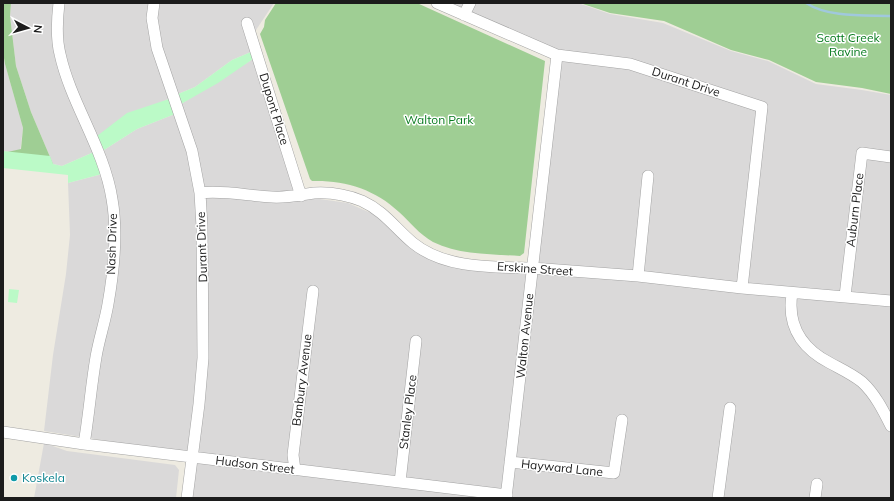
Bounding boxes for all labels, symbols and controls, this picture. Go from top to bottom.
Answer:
north arrow [8,8,48,48]
text: N [31,24,45,34]
park label: Scott Creek Ravine [816,30,880,59]
street label: Durant Drive [650,63,722,100]
street label: Dupont Place [256,71,293,147]
park label: Walton Park [404,112,474,127]
street label: Auburn Place [843,172,866,248]
street label: Durant Drive [193,211,210,283]
street label: Nash Drive [103,213,120,275]
street label: Erskine Street [496,258,574,279]
street label: Walton Avenue [513,293,536,379]
street label: Banbury Avenue [288,333,315,427]
street label: Stanley Place [395,374,420,450]
street label: Hudson Street [215,452,295,477]
street label: Hayward Lane [520,456,604,479]
place label: Koskela [22,470,65,485]
marker: Koskela [9,473,19,483]

